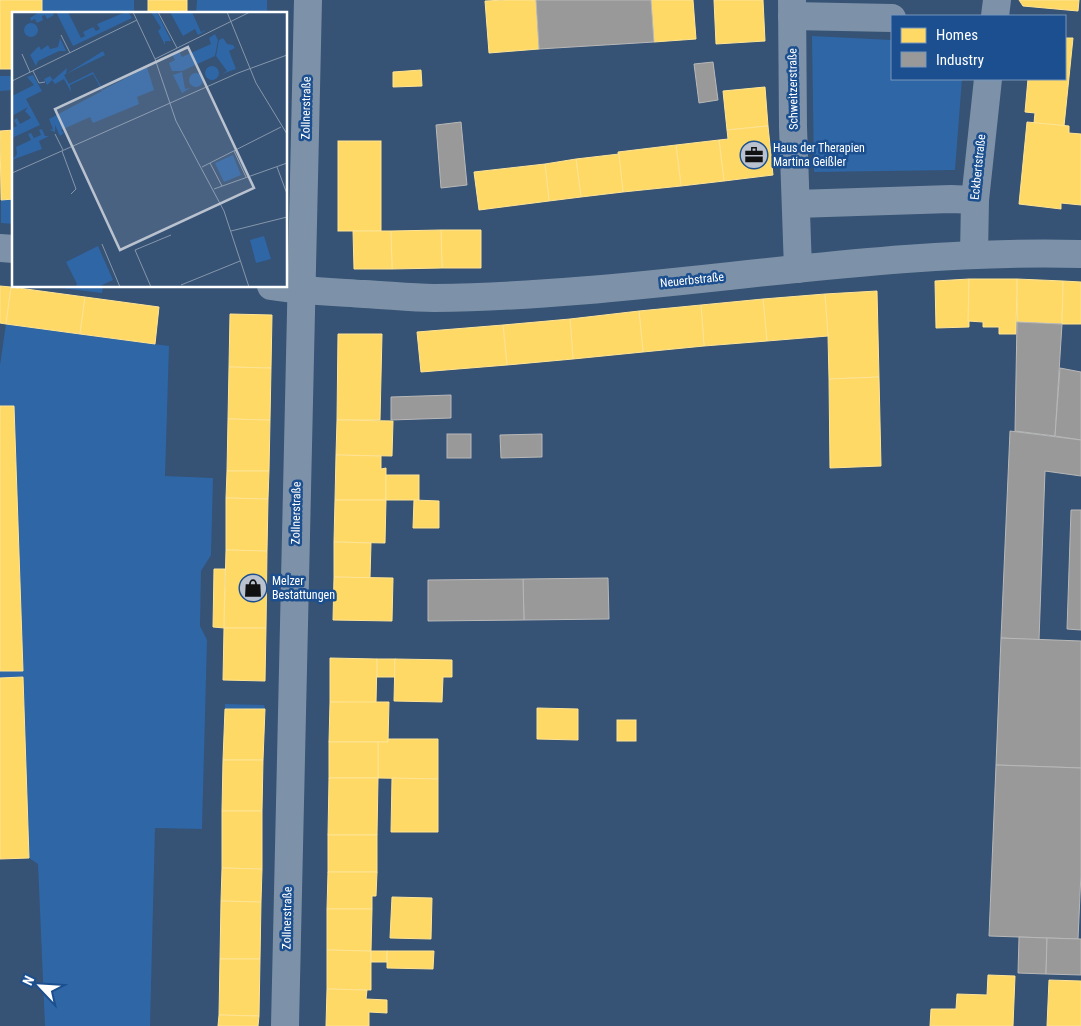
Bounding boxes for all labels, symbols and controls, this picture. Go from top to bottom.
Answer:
inset map [12,12,288,288]
legend [891,15,1066,80]
text: Homes [936,26,978,44]
street label: Schweitzerstraße [785,48,801,130]
text: Industry [936,51,984,69]
street label: Zollnerstraße [298,76,314,140]
street label: Eckbertstraße [968,133,988,201]
office icon: Haus der Therapien Martina Geißler [739,140,769,170]
place label: Haus der Therapien Martina Geißler [773,141,865,169]
street label: Neuerbstraße [659,270,725,290]
street label: Zollnerstraße [288,481,304,545]
shop icon: Melzer Bestattungen [238,573,268,603]
place label: Melzer Bestattungen [272,574,335,602]
street label: Zollnerstraße [279,886,295,950]
north arrow [15,961,65,1011]
text: N [19,973,37,988]

